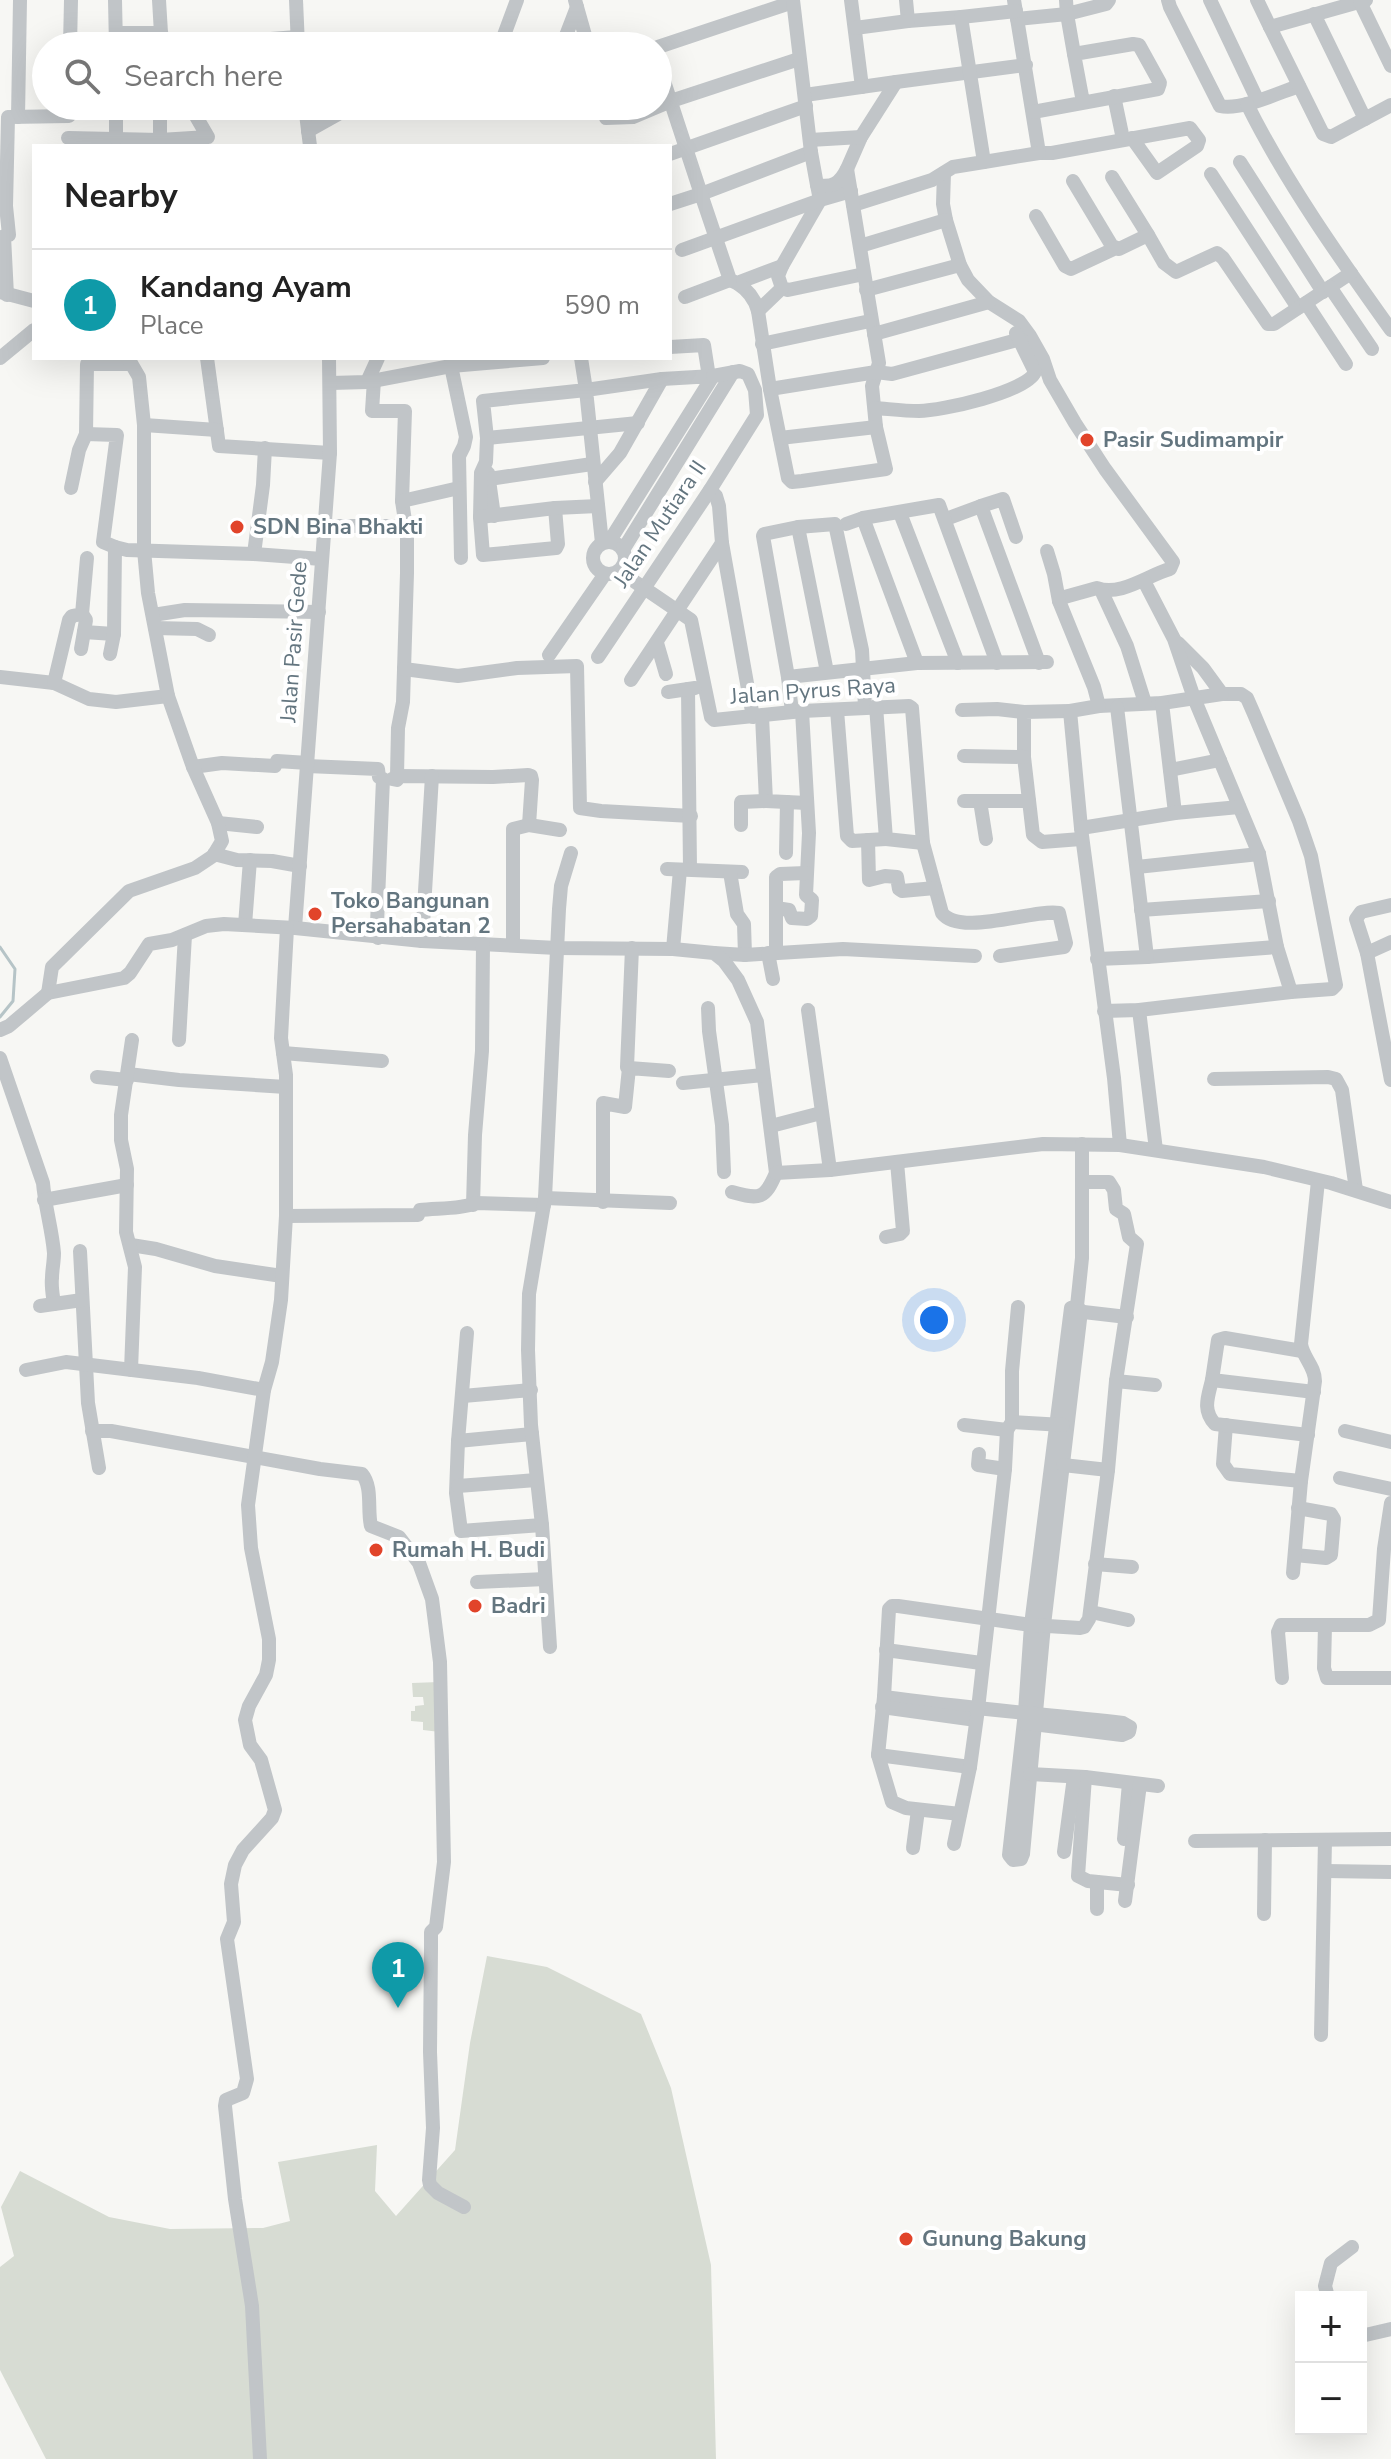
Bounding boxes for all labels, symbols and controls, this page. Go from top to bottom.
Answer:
search box [32,32,672,120]
icon: search [60,54,104,98]
text: Search here [124,56,283,97]
text: Nearby [64,173,178,219]
text: Kandang Ayam [140,267,352,308]
text: 1 [82,288,98,323]
text: 590 m [564,288,640,323]
text: Place [140,308,204,343]
place label: Pasir Sudimampir [1103,425,1284,455]
marker: Pasir Sudimampir [1078,431,1096,449]
street label: Jalan Mutiara II [606,455,714,594]
place label: SDN Bina Bhakti [253,512,423,542]
marker: SDN Bina Bhakti [228,518,246,536]
street label: Jalan Pasir Gede [273,560,315,725]
street label: Jalan Pyrus Raya [728,670,897,712]
place label: Toko Bangunan Persahabatan 2 [331,886,491,941]
marker: Toko Bangunan Persahabatan 2 [306,905,324,923]
your location [914,1300,954,1340]
place label: Rumah H. Budi [392,1535,545,1565]
marker: Rumah H. Budi [367,1541,385,1559]
place label: Badri [491,1591,546,1621]
marker: Badri [466,1597,484,1615]
pin: 1 [372,1942,424,2008]
place label: Gunung Bakung [922,2224,1087,2254]
marker: Gunung Bakung [897,2230,915,2248]
map controls [1295,2291,1367,2435]
button: + [1295,2291,1367,2363]
button: − [1295,2363,1367,2435]

